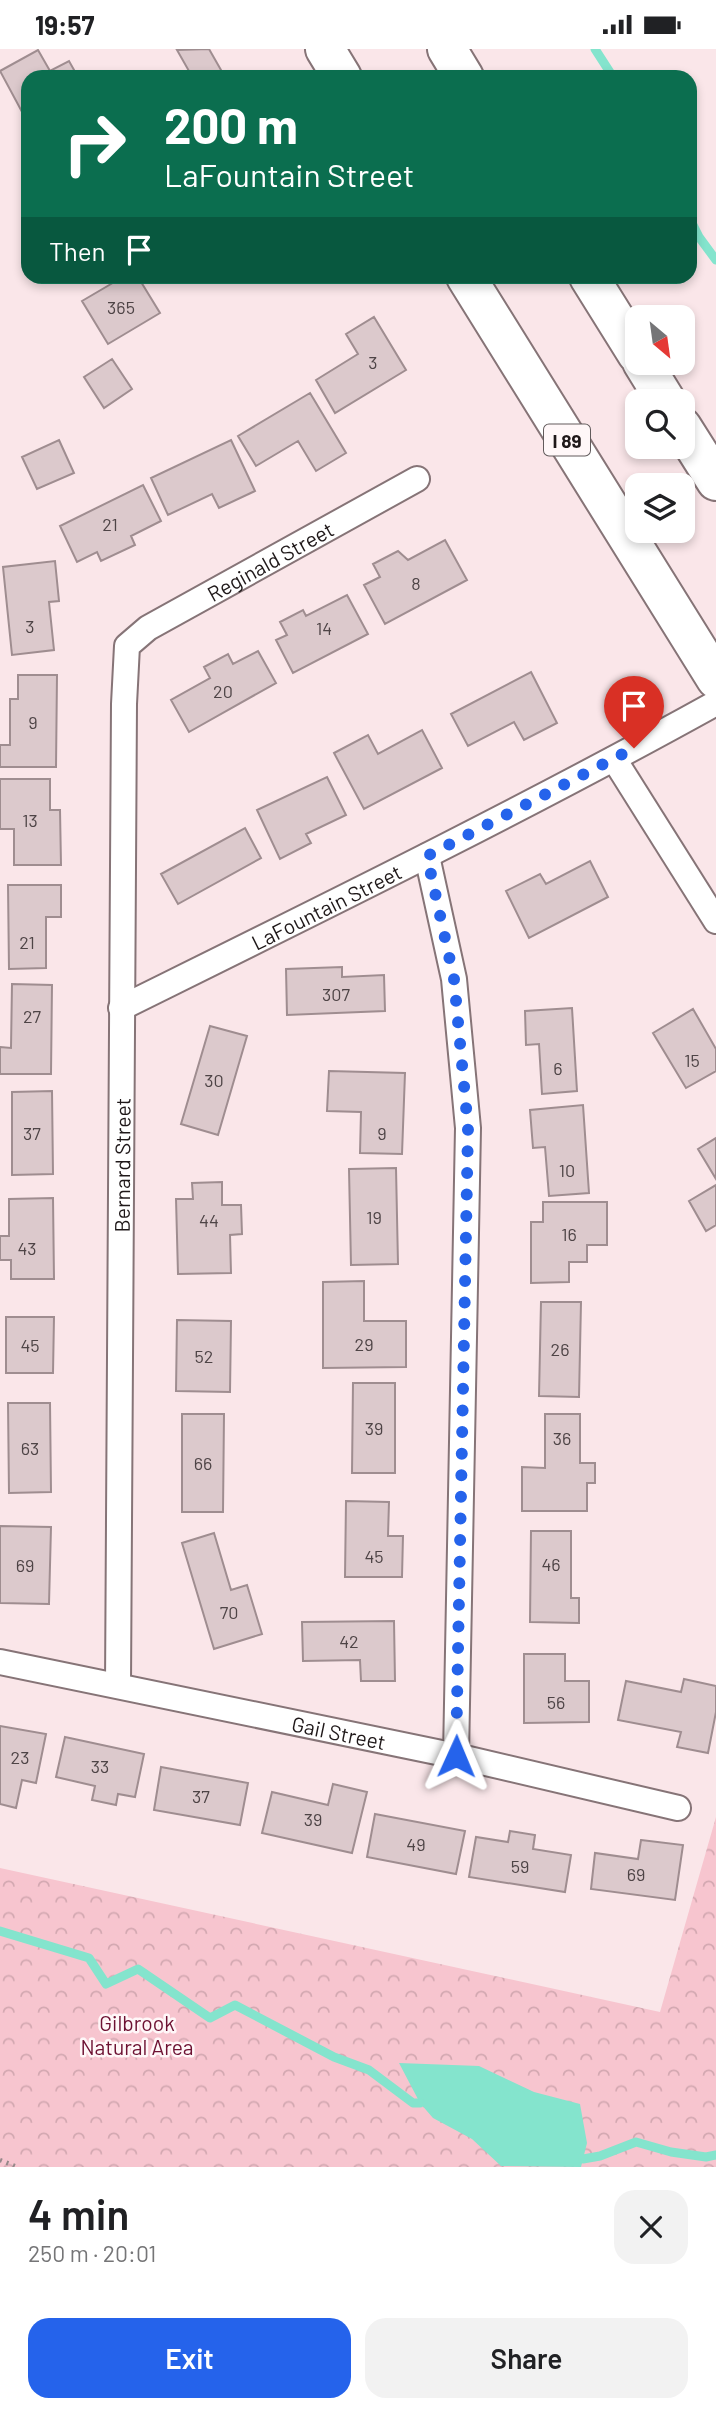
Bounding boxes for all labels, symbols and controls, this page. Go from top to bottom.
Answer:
text: 19:57 [35,9,94,40]
text: 200 m [164,95,298,154]
icon: right [49,98,140,189]
text: LaFountain Street [164,155,414,193]
icon: arrive [120,231,158,269]
text: Then [49,235,106,266]
house number: 365 [107,296,135,318]
north arrow [625,305,695,375]
map controls [625,305,695,543]
house number: 3 [368,351,378,373]
button: search [625,389,695,459]
road number: I 89 [544,425,590,455]
button: layers [625,473,695,543]
house number: 21 [102,513,118,535]
street label: Reginald Street [202,516,337,606]
house number: 8 [411,572,421,594]
house number: 3 [25,615,35,637]
house number: 14 [316,617,332,639]
pin [604,676,664,748]
house number: 20 [213,680,233,702]
icon: arrive [615,687,653,725]
house number: 9 [28,711,38,733]
house number: 13 [22,809,38,831]
street label: LaFountain Street [247,858,405,954]
house number: 21 [19,931,35,953]
house number: 307 [322,983,350,1005]
house number: 27 [23,1005,42,1027]
house number: 15 [684,1049,700,1071]
house number: 6 [553,1057,563,1079]
house number: 30 [204,1069,224,1091]
street label: Bernard Street [108,1098,134,1232]
house number: 37 [23,1122,41,1144]
house number: 9 [377,1122,387,1144]
house number: 10 [559,1159,575,1181]
house number: 19 [366,1206,382,1228]
house number: 44 [199,1209,219,1231]
house number: 16 [561,1223,577,1245]
house number: 43 [17,1237,37,1259]
house number: 29 [354,1333,374,1355]
house number: 45 [20,1334,40,1356]
house number: 26 [551,1338,569,1360]
house number: 52 [195,1345,213,1367]
house number: 39 [365,1417,383,1439]
house number: 36 [553,1427,571,1449]
house number: 63 [21,1437,39,1459]
house number: 66 [194,1452,212,1474]
house number: 45 [364,1545,384,1567]
house number: 46 [541,1553,561,1575]
house number: 69 [16,1554,34,1576]
house number: 70 [220,1601,238,1623]
house number: 42 [339,1630,359,1652]
house number: 56 [547,1691,565,1713]
street label: Gail Street [290,1710,388,1754]
position arrow [419,1719,493,1793]
house number: 23 [11,1746,29,1768]
house number: 33 [91,1755,109,1777]
house number: 37 [192,1785,210,1807]
house number: 39 [304,1808,322,1830]
house number: 49 [406,1833,426,1855]
house number: 59 [511,1855,529,1877]
house number: 69 [627,1863,645,1885]
park label: Gilbrook Natural Area [80,2010,194,2059]
text: 4 min [28,2188,129,2238]
button: close [614,2190,688,2264]
text: 250 m · 20:01 [28,2239,156,2267]
button: Exit [28,2318,351,2398]
button: Share [365,2318,688,2398]

